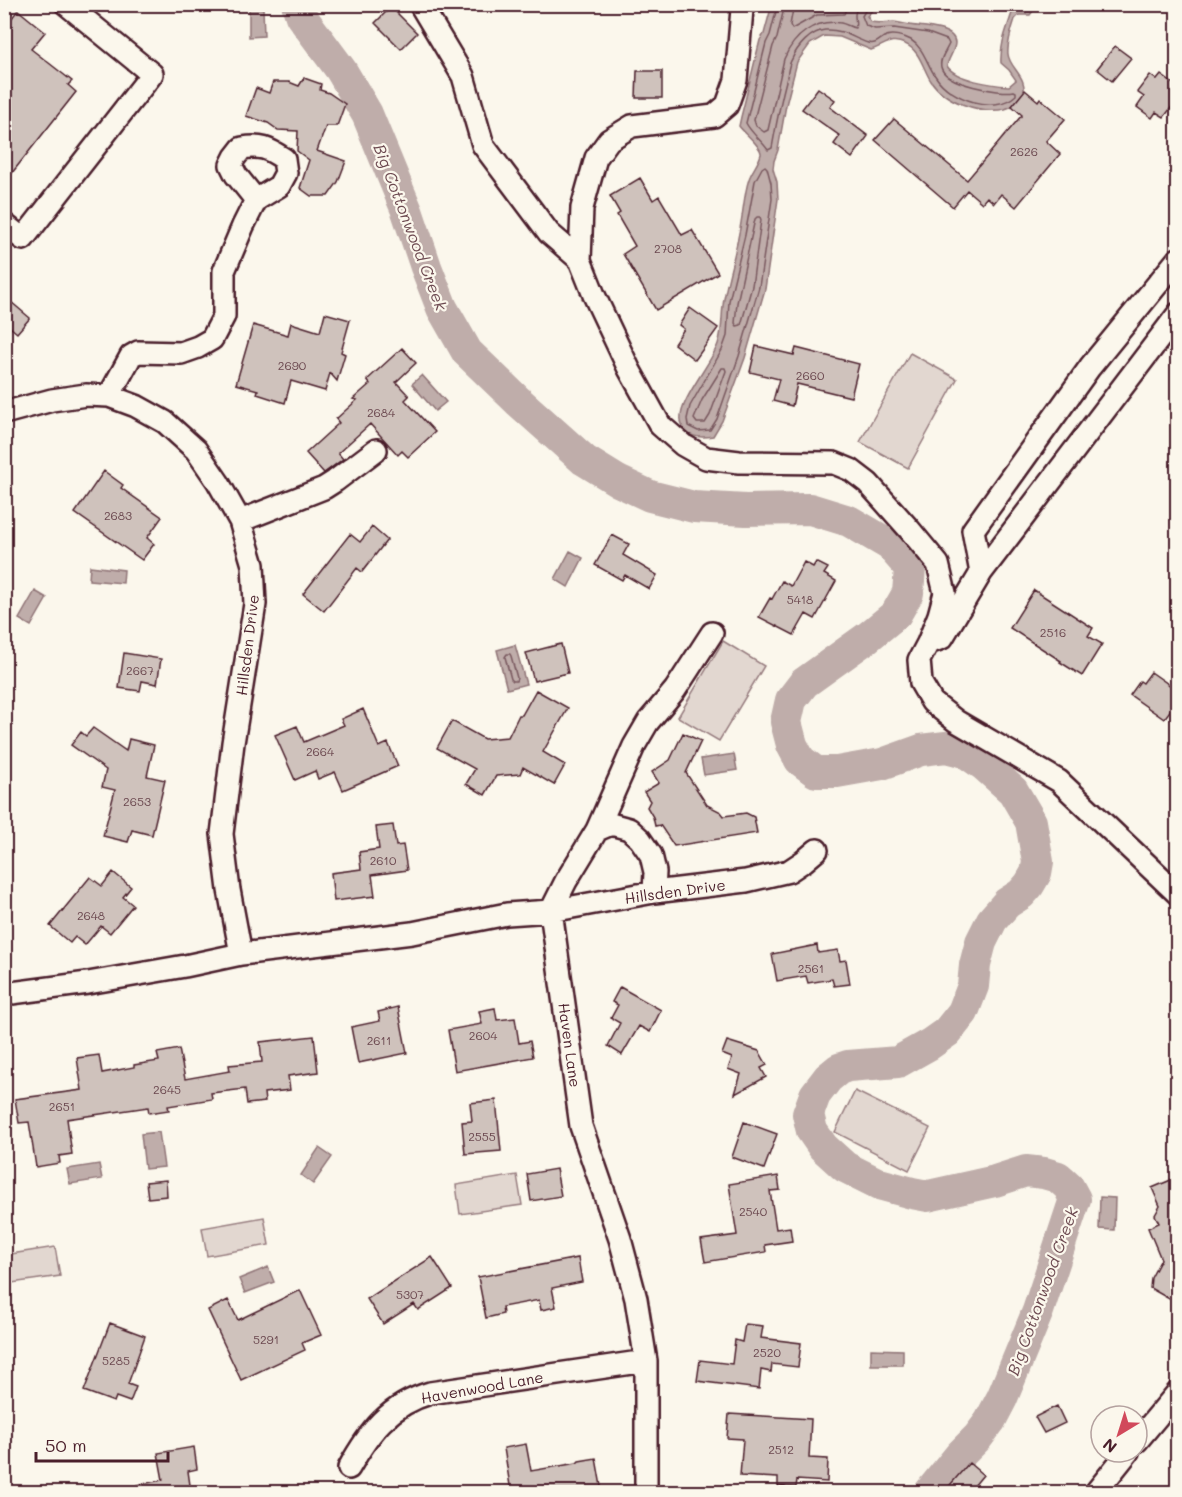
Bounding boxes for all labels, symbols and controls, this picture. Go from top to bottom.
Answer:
water label: Big Cottonwood Creek [369,141,453,314]
house number: 2626 [1010,143,1038,159]
house number: 2708 [654,240,682,256]
house number: 2690 [278,357,307,373]
house number: 2660 [796,367,825,383]
house number: 2684 [367,404,395,420]
house number: 2683 [104,507,132,523]
house number: 5418 [787,591,813,607]
street label: Hillsden Drive [231,593,263,697]
house number: 2516 [1040,624,1066,640]
house number: 2667 [126,662,154,678]
house number: 2664 [306,743,334,759]
house number: 2653 [123,793,151,809]
house number: 2610 [370,852,397,868]
street label: Hillsden Drive [623,874,727,908]
house number: 2648 [77,907,105,923]
house number: 2561 [798,960,824,976]
street label: Haven Lane [554,1001,586,1089]
house number: 2604 [469,1027,497,1043]
house number: 2611 [367,1032,391,1048]
house number: 2645 [153,1081,181,1097]
house number: 2651 [49,1098,75,1114]
house number: 2555 [468,1128,496,1144]
house number: 2540 [739,1203,768,1219]
water label: Big Cottonwood Creek [1002,1204,1082,1378]
house number: 5307 [396,1286,424,1302]
house number: 5291 [253,1331,279,1347]
house number: 2520 [753,1344,781,1360]
house number: 5285 [102,1352,130,1368]
street label: Havenwood Lane [419,1366,545,1408]
north arrow [1089,1404,1149,1464]
scale bar [36,1425,168,1463]
text: 50 m [45,1433,87,1457]
text: N [1098,1434,1121,1458]
house number: 2512 [768,1441,794,1457]

